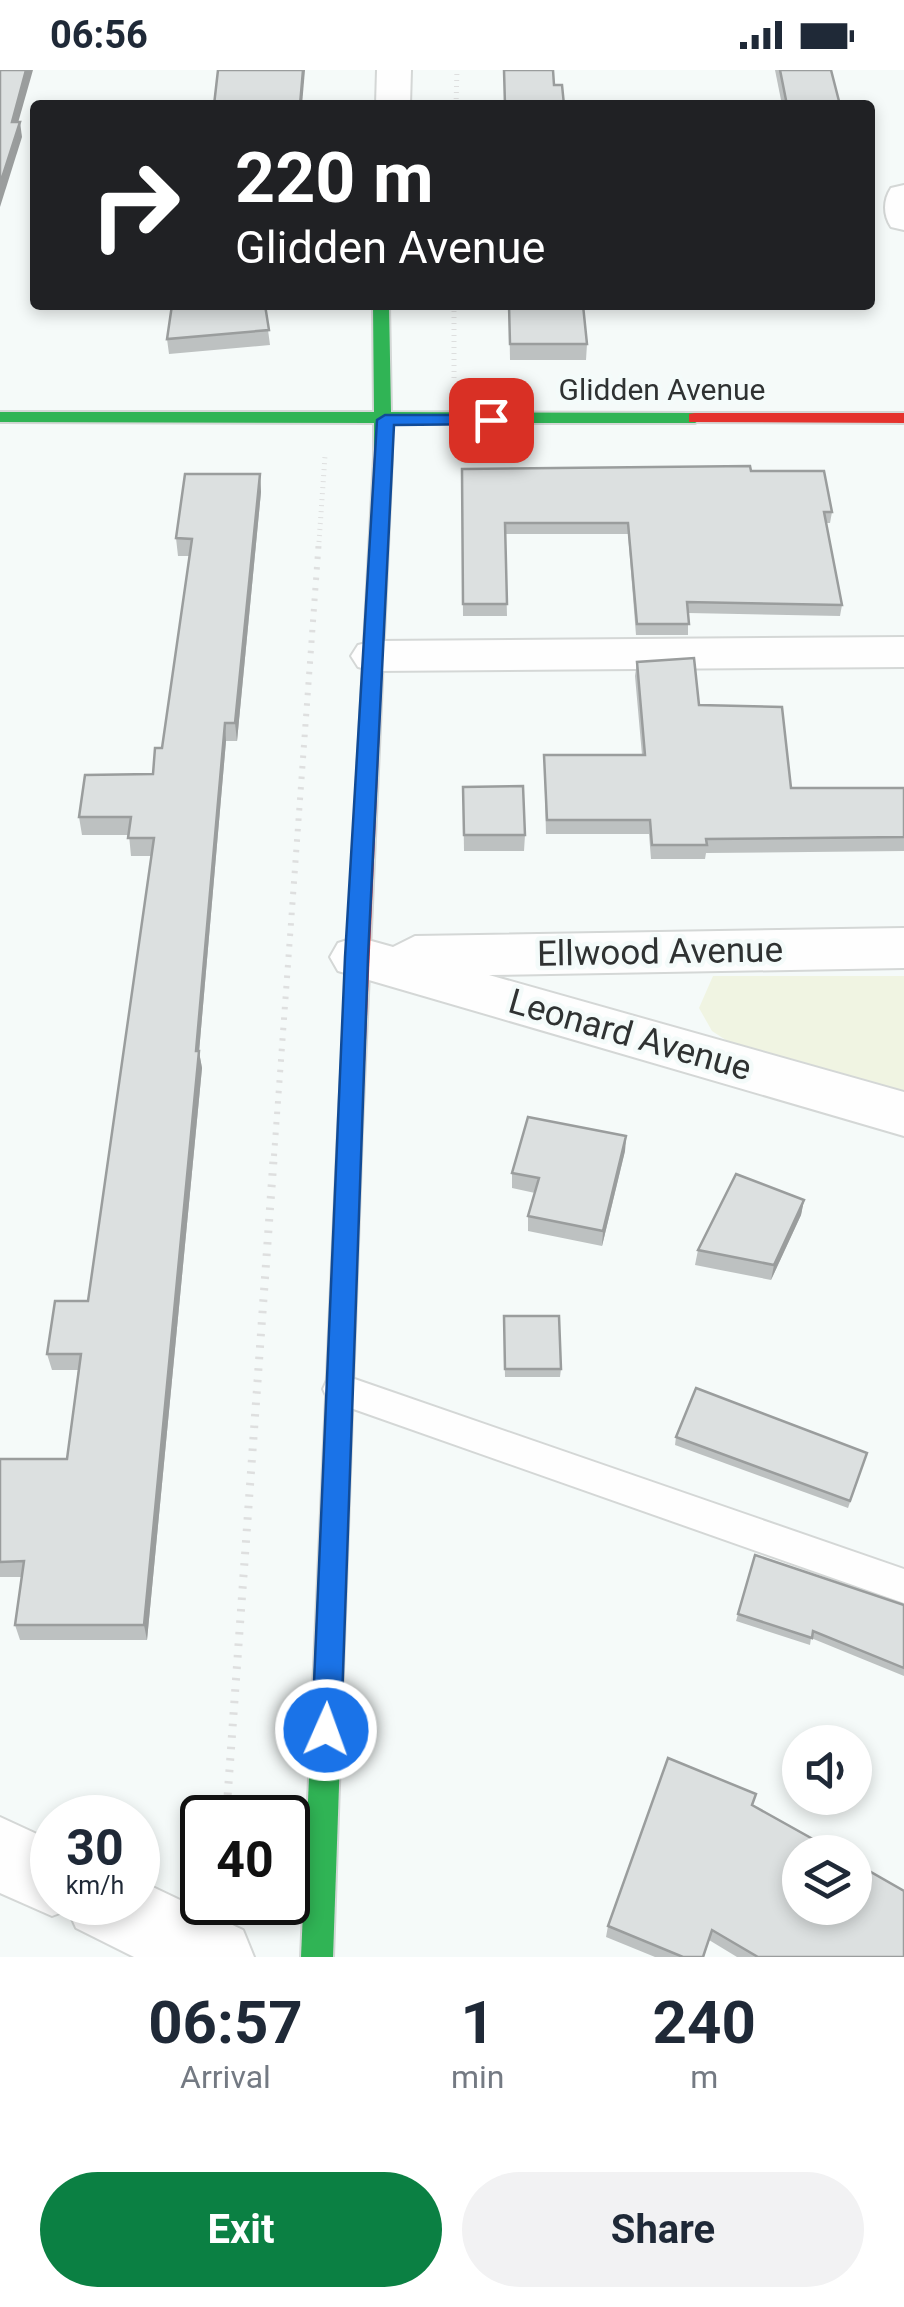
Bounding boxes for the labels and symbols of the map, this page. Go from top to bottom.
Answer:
street label: Glidden Avenue [559,372,765,407]
pin [449,378,534,463]
street label: Ellwood Avenue [537,929,783,975]
street label: Leonard Avenue [504,981,756,1089]
position arrow [274,1678,378,1782]
speed limit sign: 40 [180,1795,310,1925]

